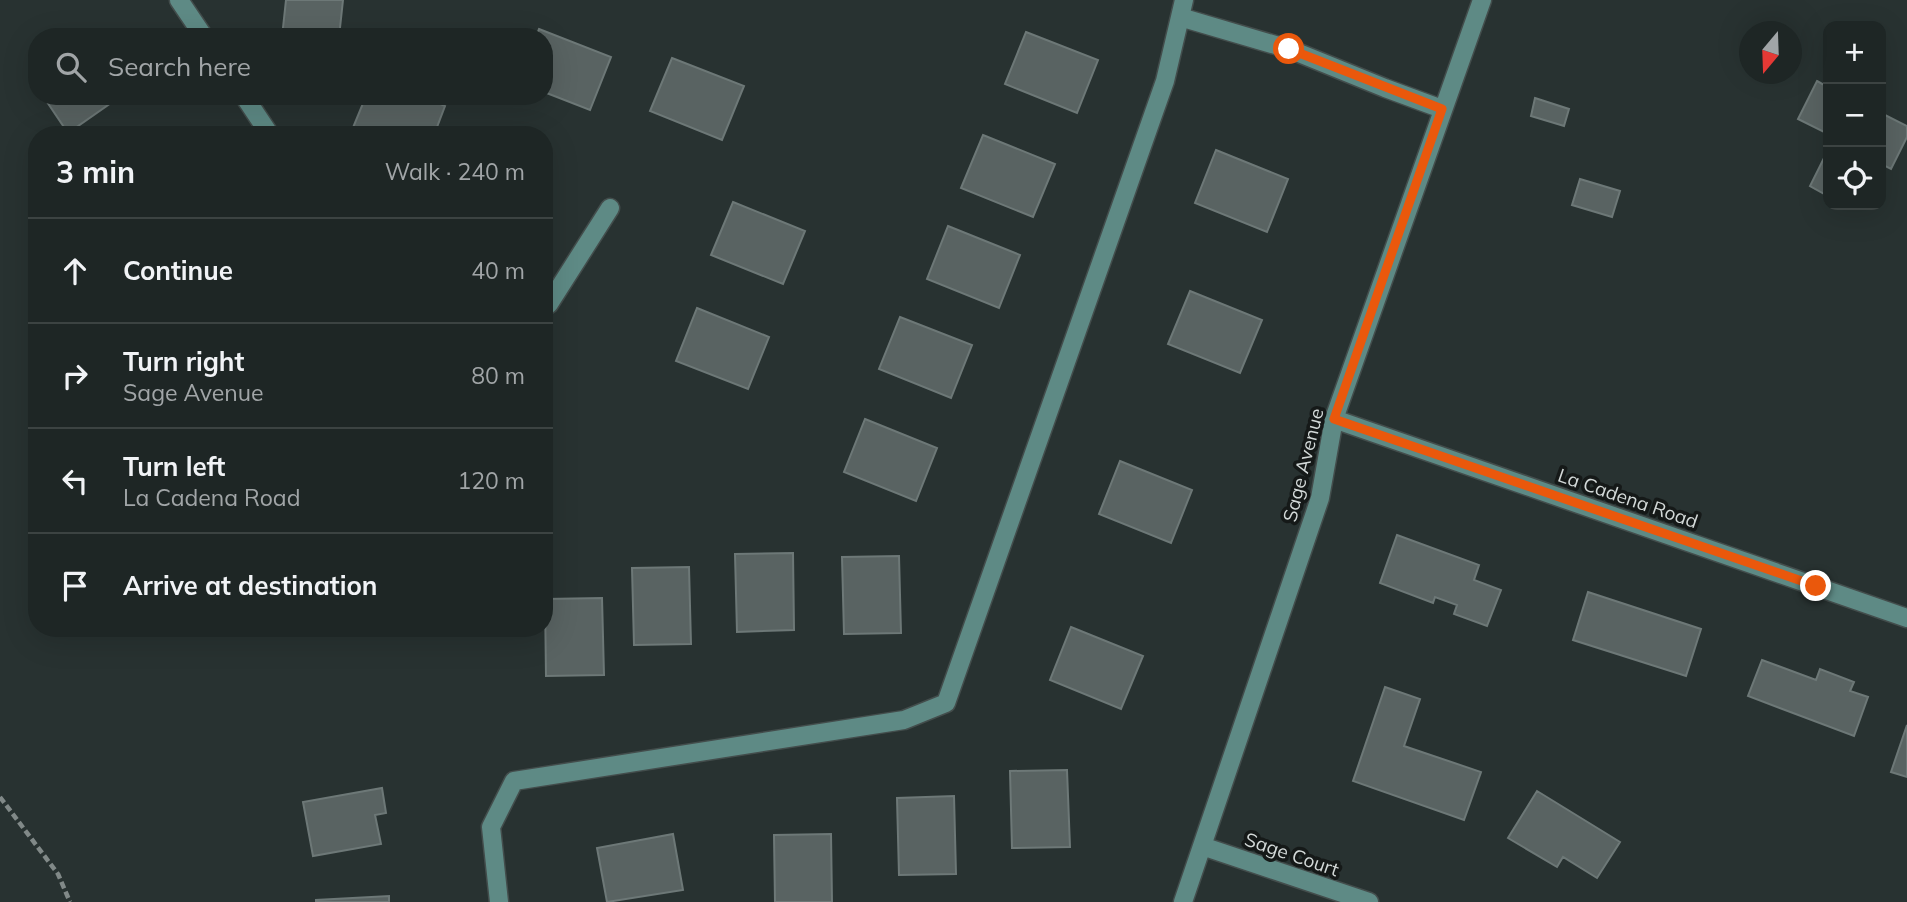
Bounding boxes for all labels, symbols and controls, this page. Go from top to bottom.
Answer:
north arrow [1739,21,1802,84]
map controls [1823,21,1886,210]
button: + [1823,21,1886,84]
search box [28,28,553,105]
route start [1273,33,1304,64]
icon: search [52,48,90,86]
text: Search here [108,50,251,83]
button: − [1823,84,1886,147]
button: locate [1823,147,1886,210]
text: 3 min [56,153,135,191]
text: Walk · 240 m [385,157,525,186]
icon: ahead [56,252,94,290]
text: Continue [123,254,233,287]
text: 40 m [471,256,525,285]
text: Turn right [123,345,244,378]
icon: right [56,357,94,395]
text: 80 m [471,361,525,390]
text: Sage Avenue [123,378,264,407]
street label: Sage Avenue [1277,406,1329,524]
text: Turn left [123,450,225,483]
icon: left [56,462,94,500]
street label: La Cadena Road [1555,463,1701,533]
text: 120 m [457,466,525,495]
text: La Cadena Road [123,483,300,512]
icon: arrive [56,567,94,605]
text: Arrive at destination [123,569,378,602]
route end [1800,570,1831,601]
street label: Sage Court [1242,827,1343,881]

